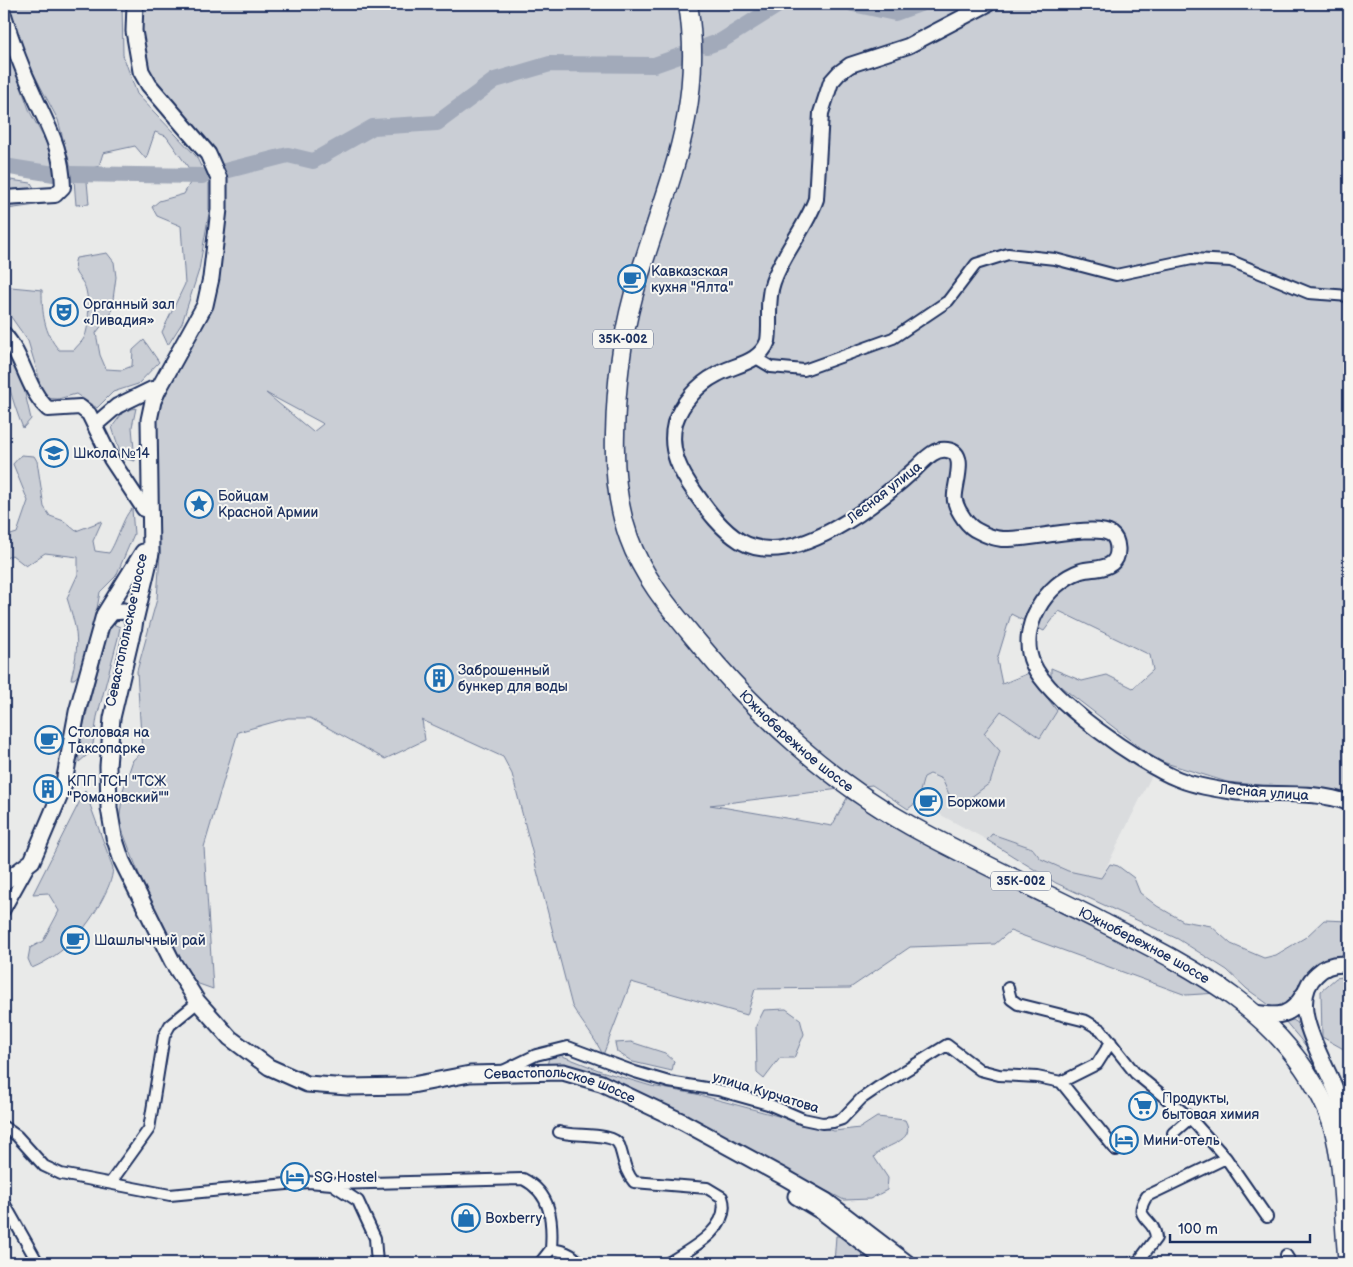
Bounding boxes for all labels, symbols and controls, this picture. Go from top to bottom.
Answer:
place label: Кавказская кухня "Ялта" [651,263,733,296]
cafe icon: Кавказская кухня "Ялта" [617,264,647,294]
place label: Органный зал «Ливадия» [83,296,175,329]
theatre icon: Органный зал «Ливадия» [49,297,79,327]
road number: 35К-002 [593,329,653,348]
school or university icon: Школа №14 [39,438,69,468]
place label: Школа №14 [73,445,150,462]
street label: Лесная улица [843,458,926,527]
place label: Бойцам Красной Армии [218,488,318,521]
place icon: Бойцам Красной Армии [184,489,214,519]
street label: Севастопольское шоссе [102,552,151,708]
place label: Заброшенный бункер для воды [458,662,568,695]
building icon: Заброшенный бункер для воды [424,663,454,693]
street label: Южнобережное шоссе [736,687,857,796]
place label: Столовая на Таксопарке [68,724,150,757]
cafe icon: Столовая на Таксопарке [34,725,64,755]
place label: КПП ТСН "ТСЖ "Романовский"" [67,773,169,806]
building icon: КПП ТСН "ТСЖ "Романовский"" [33,774,63,804]
street label: Лесная улица [1217,781,1310,804]
cafe icon: Боржоми [913,787,943,817]
place label: Боржоми [947,794,1006,811]
road number: 35К-002 [991,871,1051,890]
street label: Южнобережное шоссе [1076,904,1213,988]
cafe icon: Шашлычный рай [60,925,90,955]
place label: Шашлычный рай [94,932,206,949]
street label: Севастопольское шоссе [484,1064,638,1107]
street label: улица Курчатова [711,1068,822,1117]
place label: Продукты, бытовая химия [1162,1090,1260,1123]
supermarket icon: Продукты, бытовая химия [1128,1091,1158,1121]
hotel icon: Мини-отель [1109,1125,1139,1155]
place label: Мини-отель [1143,1132,1220,1149]
hotel icon: SG Hostel [280,1162,310,1192]
place label: SG Hostel [314,1169,377,1186]
shop icon: Boxberry [451,1203,481,1233]
place label: Boxberry [485,1210,543,1227]
scale bar [1170,1212,1310,1244]
text: 100 m [1178,1220,1218,1239]

